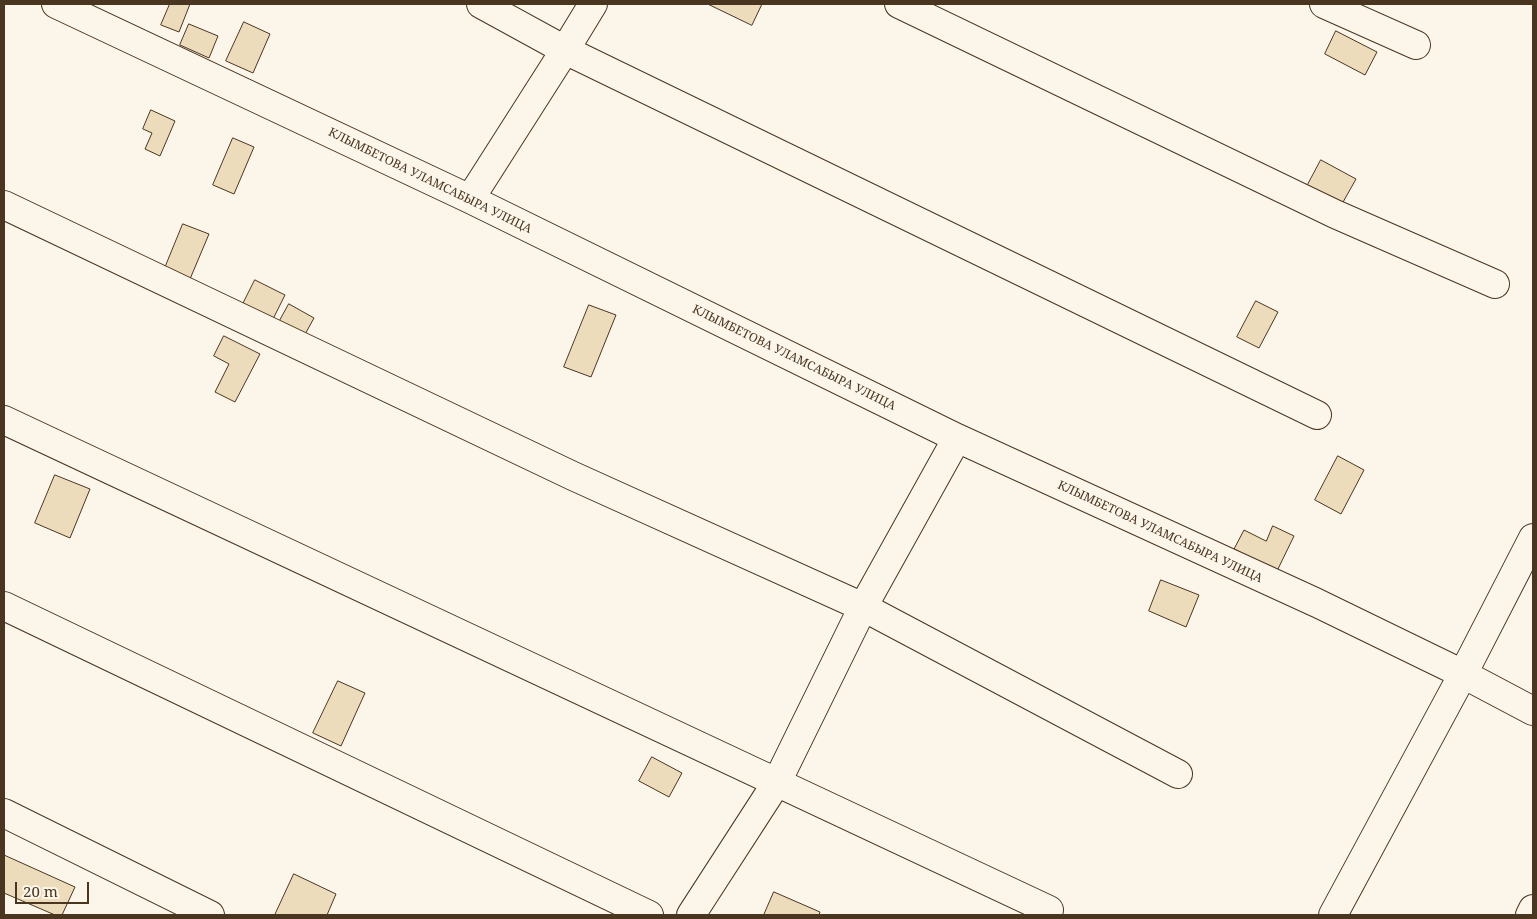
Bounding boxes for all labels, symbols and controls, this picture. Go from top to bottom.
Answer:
street label: КЛЫМБЕТОВА УЛАМСАБЫРА УЛИЦА [326,125,534,237]
street label: КЛЫМБЕТОВА УЛАМСАБЫРА УЛИЦА [690,302,898,414]
street label: КЛЫМБЕТОВА УЛАМСАБЫРА УЛИЦА [1055,478,1265,586]
scale bar [18,872,91,904]
text: 20 m [23,881,58,901]

